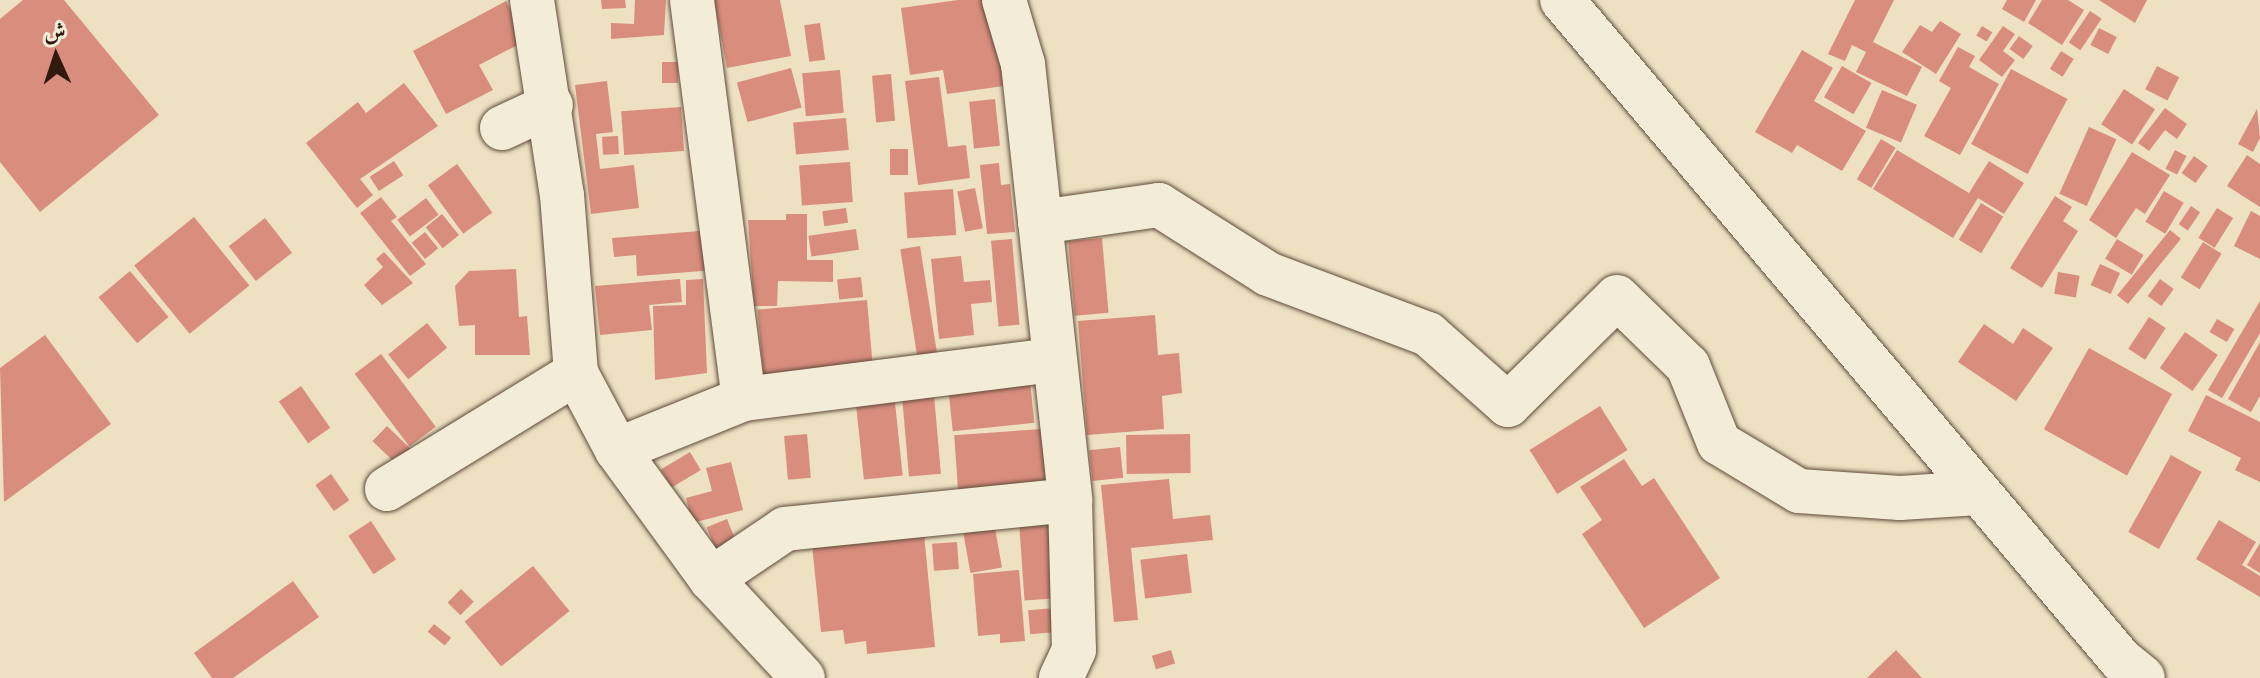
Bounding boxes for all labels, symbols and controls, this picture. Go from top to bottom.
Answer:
north arrow [16,16,96,96]
text: ش [43,18,66,46]

